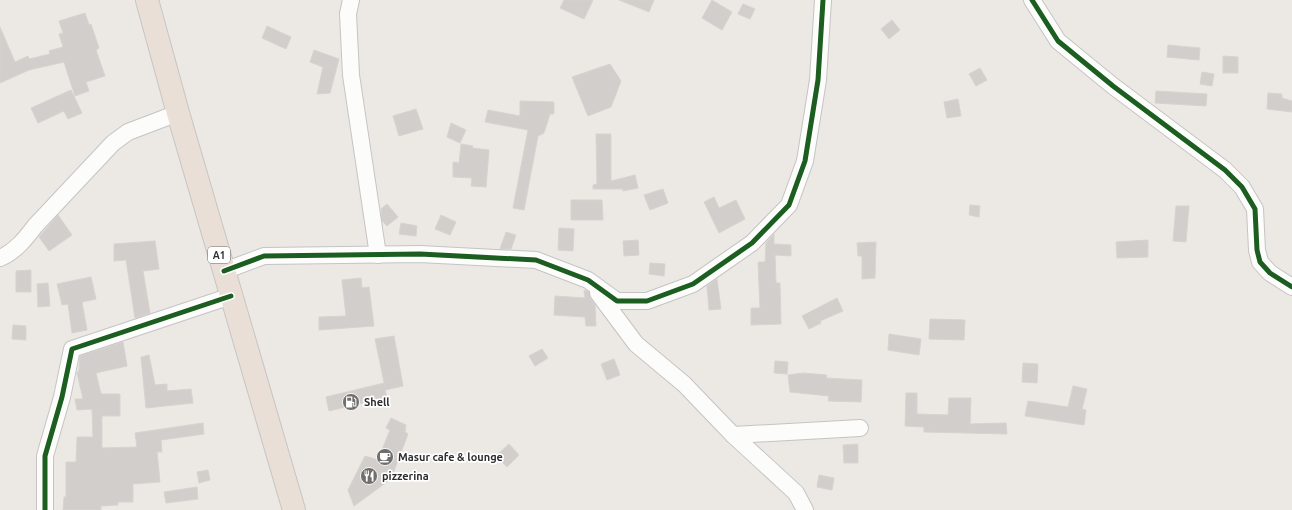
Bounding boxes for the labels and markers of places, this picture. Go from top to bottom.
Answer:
fuel station icon: Shell [341,392,361,412]
place label: Shell [364,396,390,408]
cafe icon: Masur cafe & lounge [375,447,395,467]
place label: Masur cafe & lounge [398,451,503,463]
restaurant icon: pizzerina [359,466,379,486]
place label: pizzerina [382,470,429,482]

